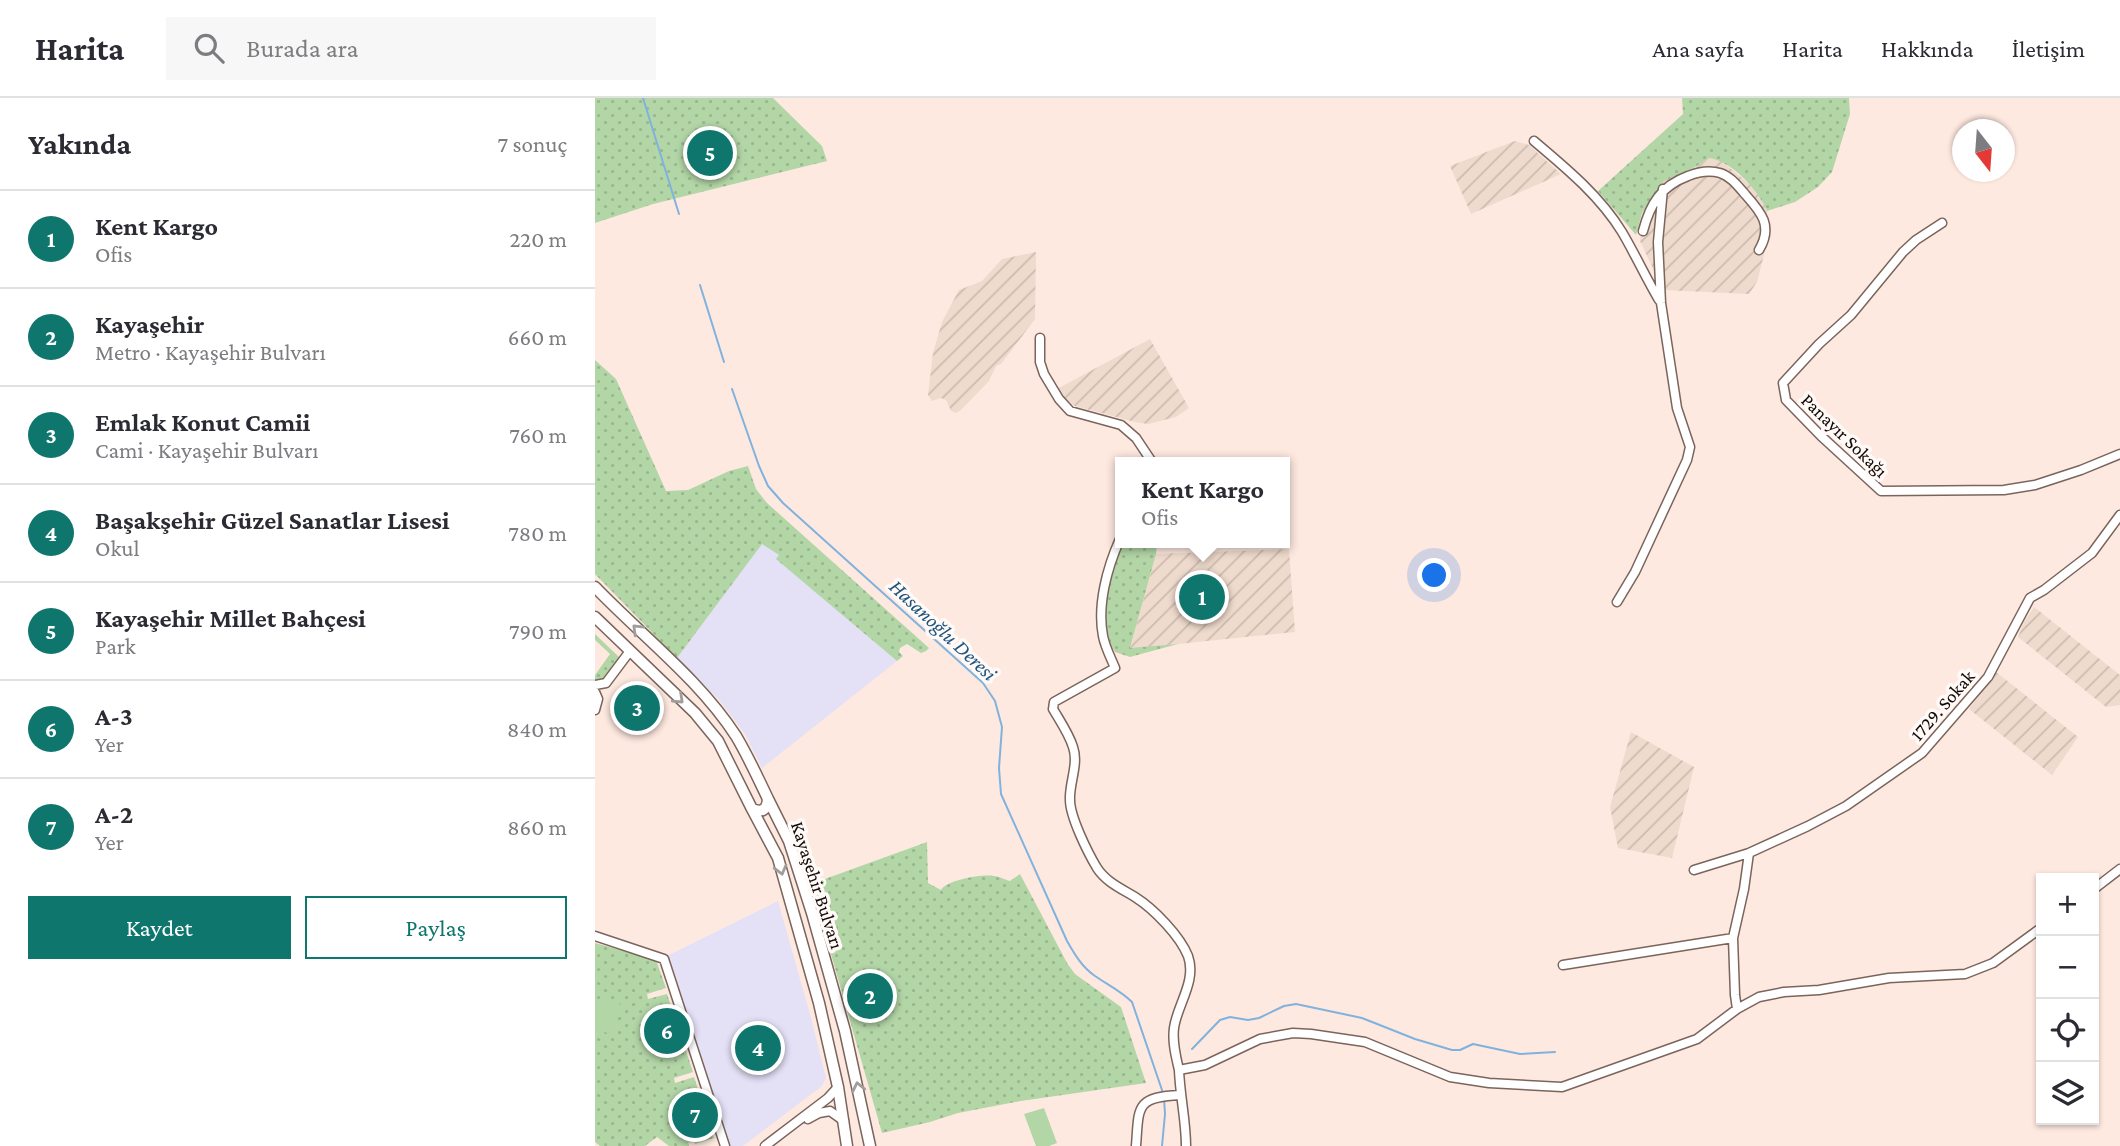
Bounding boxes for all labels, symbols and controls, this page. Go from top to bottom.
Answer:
search box [166,17,656,80]
icon: search [190,29,228,67]
text: Harita [35,30,124,67]
text: Burada ara [246,34,359,63]
text: Ana sayfa [1652,35,1744,62]
text: Harita [1782,35,1843,62]
text: Hakkında [1881,35,1974,62]
text: İletişim [2012,35,2085,62]
north arrow [1952,119,2015,182]
text: Yakında [28,127,131,160]
pin: 5 [687,127,733,179]
text: 7 sonuç [498,131,567,157]
text: Kent Kargo [95,212,218,241]
text: 1 [47,226,55,252]
text: 220 m [509,226,567,252]
text: Ofis [95,241,132,267]
text: Kayaşehir [95,310,204,339]
text: 2 [45,324,57,350]
text: 660 m [508,324,567,350]
text: Metro · Kayaşehir Bulvarı [95,339,326,365]
street label: Panayır Sokağı [1797,389,1892,482]
text: Emlak Konut Camii [95,408,310,437]
text: 3 [45,422,57,448]
text: 760 m [509,422,567,448]
text: Cami · Kayaşehir Bulvarı [95,437,318,463]
popup [1115,457,1290,548]
text: Kent Kargo [1141,475,1264,504]
text: Ofis [1141,504,1178,530]
text: Başakşehir Güzel Sanatlar Lisesi [95,506,449,535]
text: 4 [45,520,57,546]
text: 780 m [508,520,567,546]
text: Okul [95,535,140,561]
your location [1417,558,1451,592]
pin: 1 [1179,571,1225,623]
water label: Hasanoğlu Deresi [885,574,1002,686]
text: Kayaşehir Millet Bahçesi [95,604,366,633]
text: 5 [45,618,57,644]
text: 790 m [509,618,567,644]
one-way arrow [632,625,645,638]
text: Park [95,633,136,659]
street label: 1729. Sokak [1906,665,1979,745]
pin: 3 [614,682,660,734]
one-way arrow [671,690,684,703]
text: A-3 [95,702,133,731]
text: 6 [45,716,57,742]
text: 840 m [507,716,567,742]
text: Yer [95,731,124,757]
text: A-2 [95,800,133,829]
text: 7 [45,814,57,840]
text: 860 m [507,814,567,840]
street label: Kayaşehir Bulvarı [787,819,848,952]
text: Yer [95,829,124,855]
one-way arrow [773,864,787,876]
map controls [2036,873,2099,1125]
button: + [2036,873,2099,936]
button: Kaydet [28,896,291,959]
button: Paylaş [305,896,567,959]
button: − [2036,936,2099,999]
pin: 2 [847,970,893,1022]
button: locate [2036,999,2099,1062]
pin: 6 [644,1005,690,1057]
pin: 4 [735,1022,781,1074]
button: layers [2036,1062,2099,1125]
one-way arrow [852,1081,867,1093]
pin: 7 [672,1089,718,1141]

